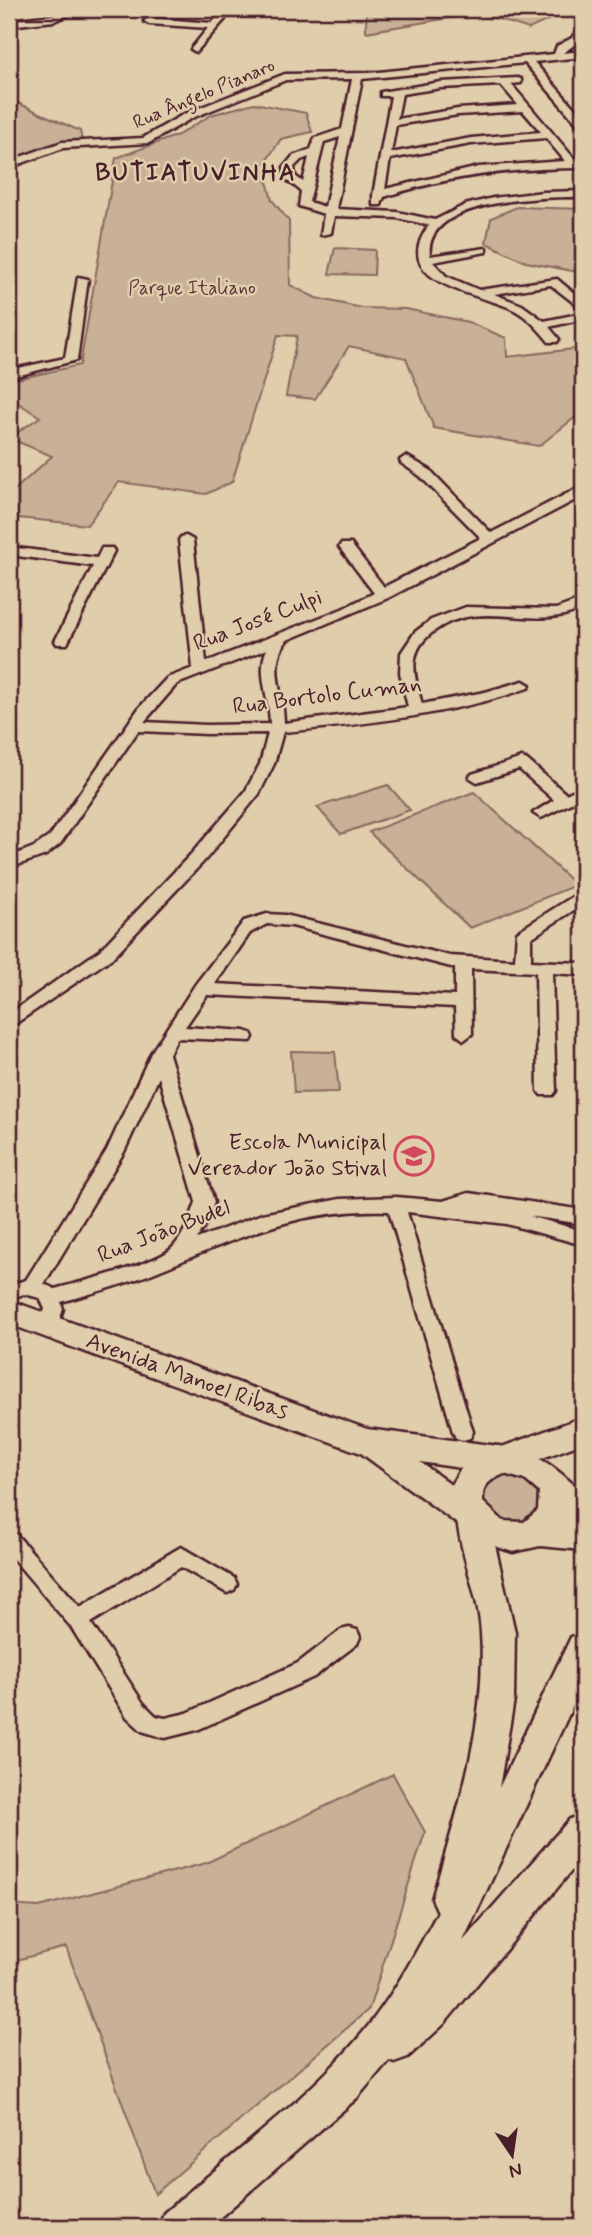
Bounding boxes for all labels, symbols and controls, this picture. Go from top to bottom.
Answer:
street label: Rua Ângelo Pianaro [129,53,280,138]
district label: BUTIATUVINHA [95,158,297,189]
park label: Parque Italiano [128,276,256,301]
street label: Rua José Culpi [189,583,327,659]
street label: Rua Bortolo Cuman [231,670,423,722]
place label: Escola Municipal Vereador João Stival [188,1128,387,1184]
school or university icon: Escola Municipal Vereador João Stival [393,1135,435,1177]
street label: Rua João Budel [93,1193,235,1271]
street label: Avenida Manoel Ribas [82,1326,292,1428]
north arrow [476,2120,546,2190]
text: N [507,2156,524,2184]

